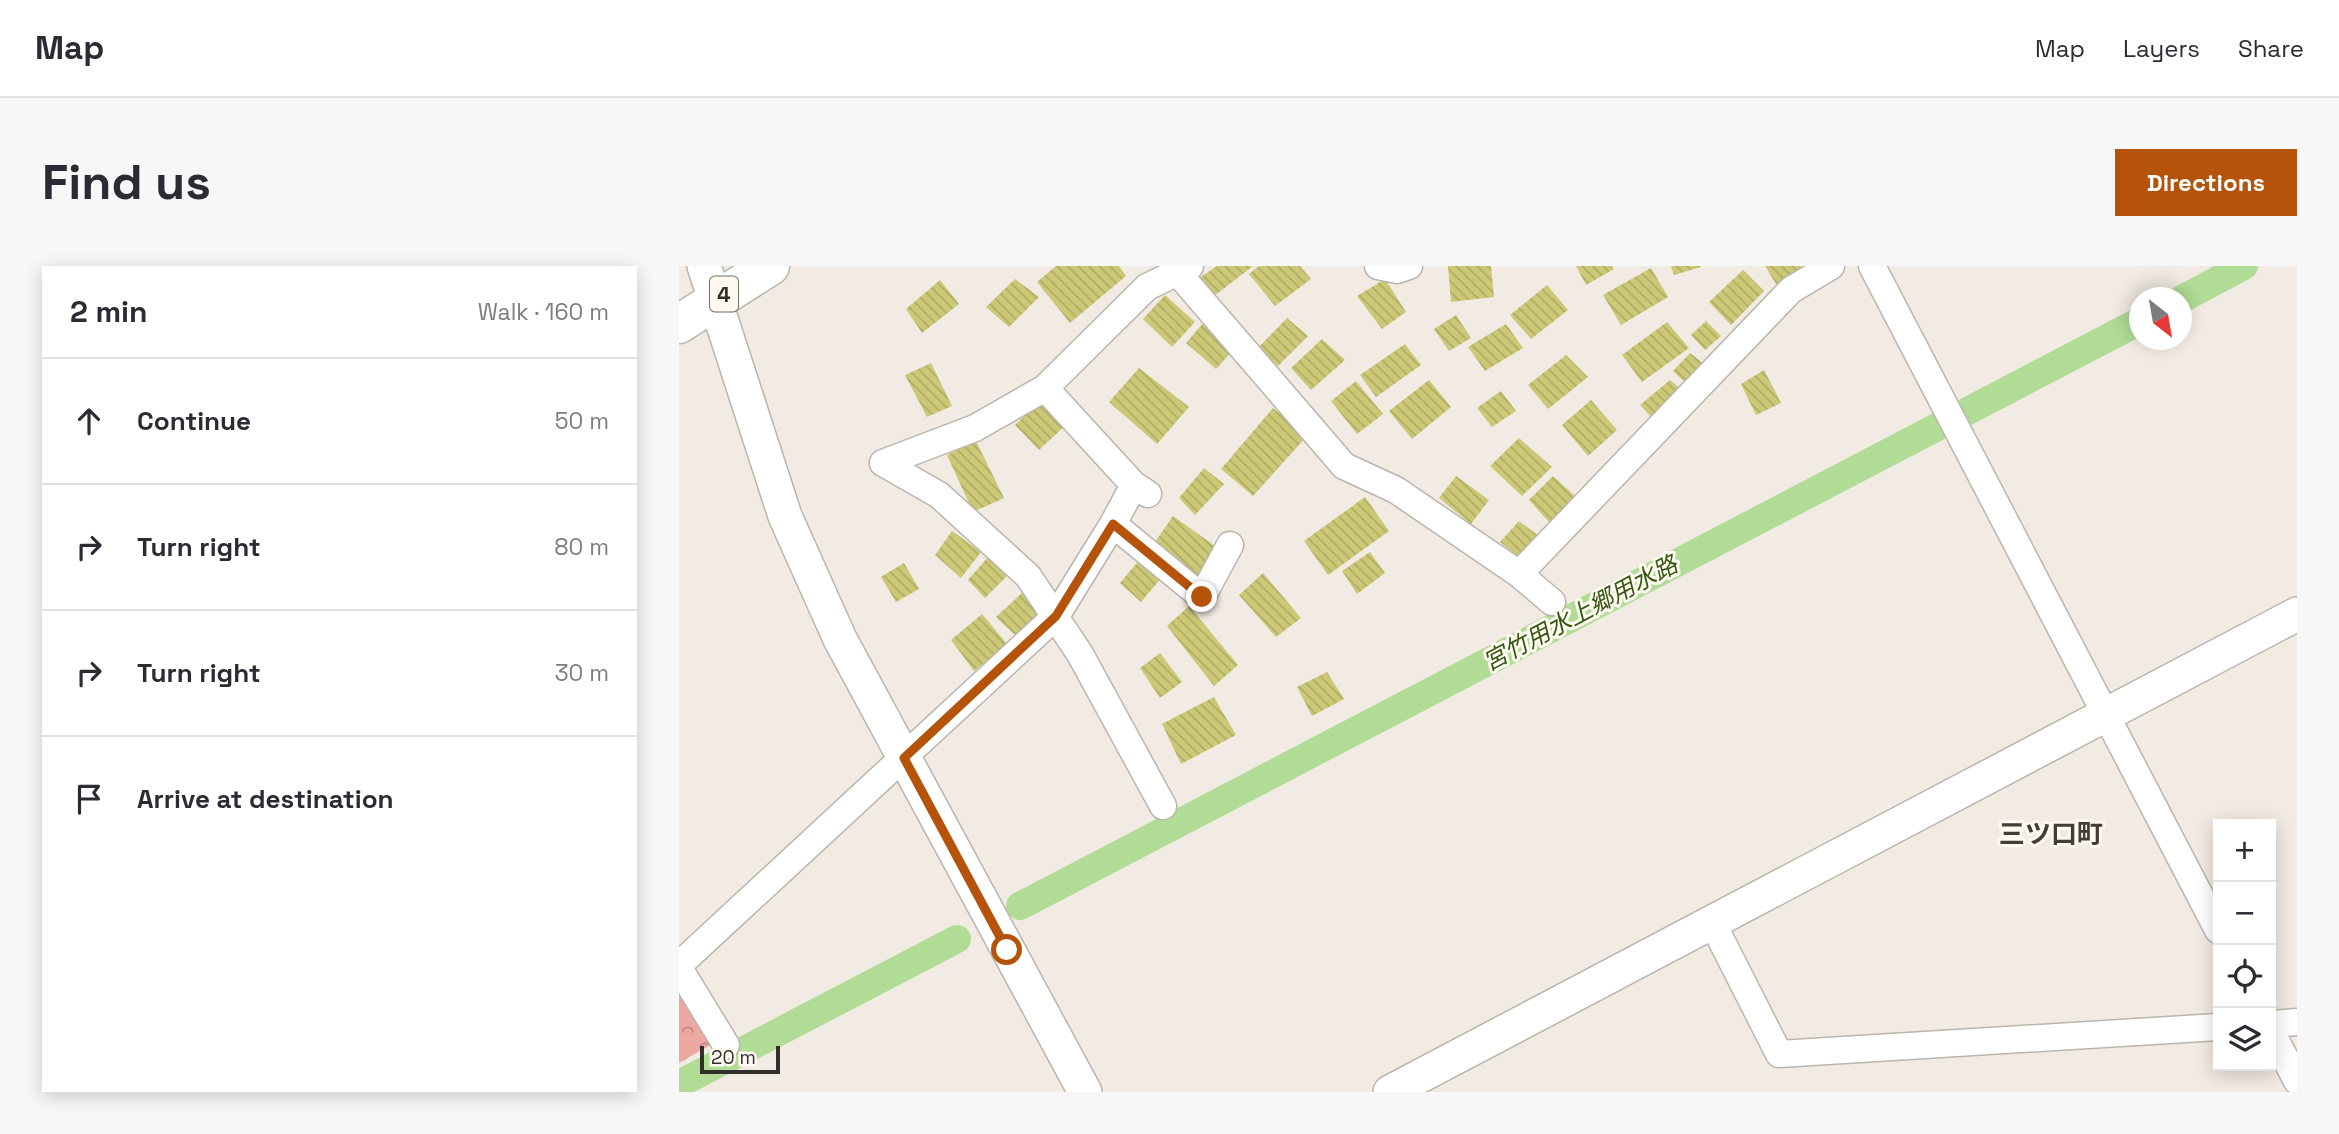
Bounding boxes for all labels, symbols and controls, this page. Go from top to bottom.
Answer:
text: Map [35,27,104,69]
text: Map [2035,33,2085,64]
text: Layers [2123,33,2200,64]
text: Share [2238,33,2304,64]
button: Directions [2115,149,2297,216]
text: Find us [42,151,211,213]
road number: 4 [710,276,738,312]
north arrow [2129,287,2192,350]
text: 2 min [70,292,148,331]
text: Walk · 160 m [478,297,609,327]
icon: ahead [70,402,108,440]
text: Continue [137,404,251,438]
text: 50 m [555,406,609,436]
icon: right [70,528,108,566]
text: Turn right [137,530,261,564]
text: 80 m [554,532,609,562]
water label: 宮竹用水上郷用水路 [1477,548,1684,677]
route end [1186,581,1217,612]
icon: right [70,654,108,692]
text: Turn right [137,656,261,690]
text: 30 m [555,658,609,688]
icon: arrive [70,780,108,818]
text: Arrive at destination [137,782,394,816]
district label: 三ツ口町 [1999,817,2103,851]
map controls [2213,819,2276,1071]
button: + [2213,819,2276,882]
button: − [2213,882,2276,945]
route start [991,934,1022,965]
button: locate [2213,945,2276,1008]
button: layers [2213,1008,2276,1071]
scale bar [700,1043,781,1075]
text: 20 m [711,1045,756,1070]

